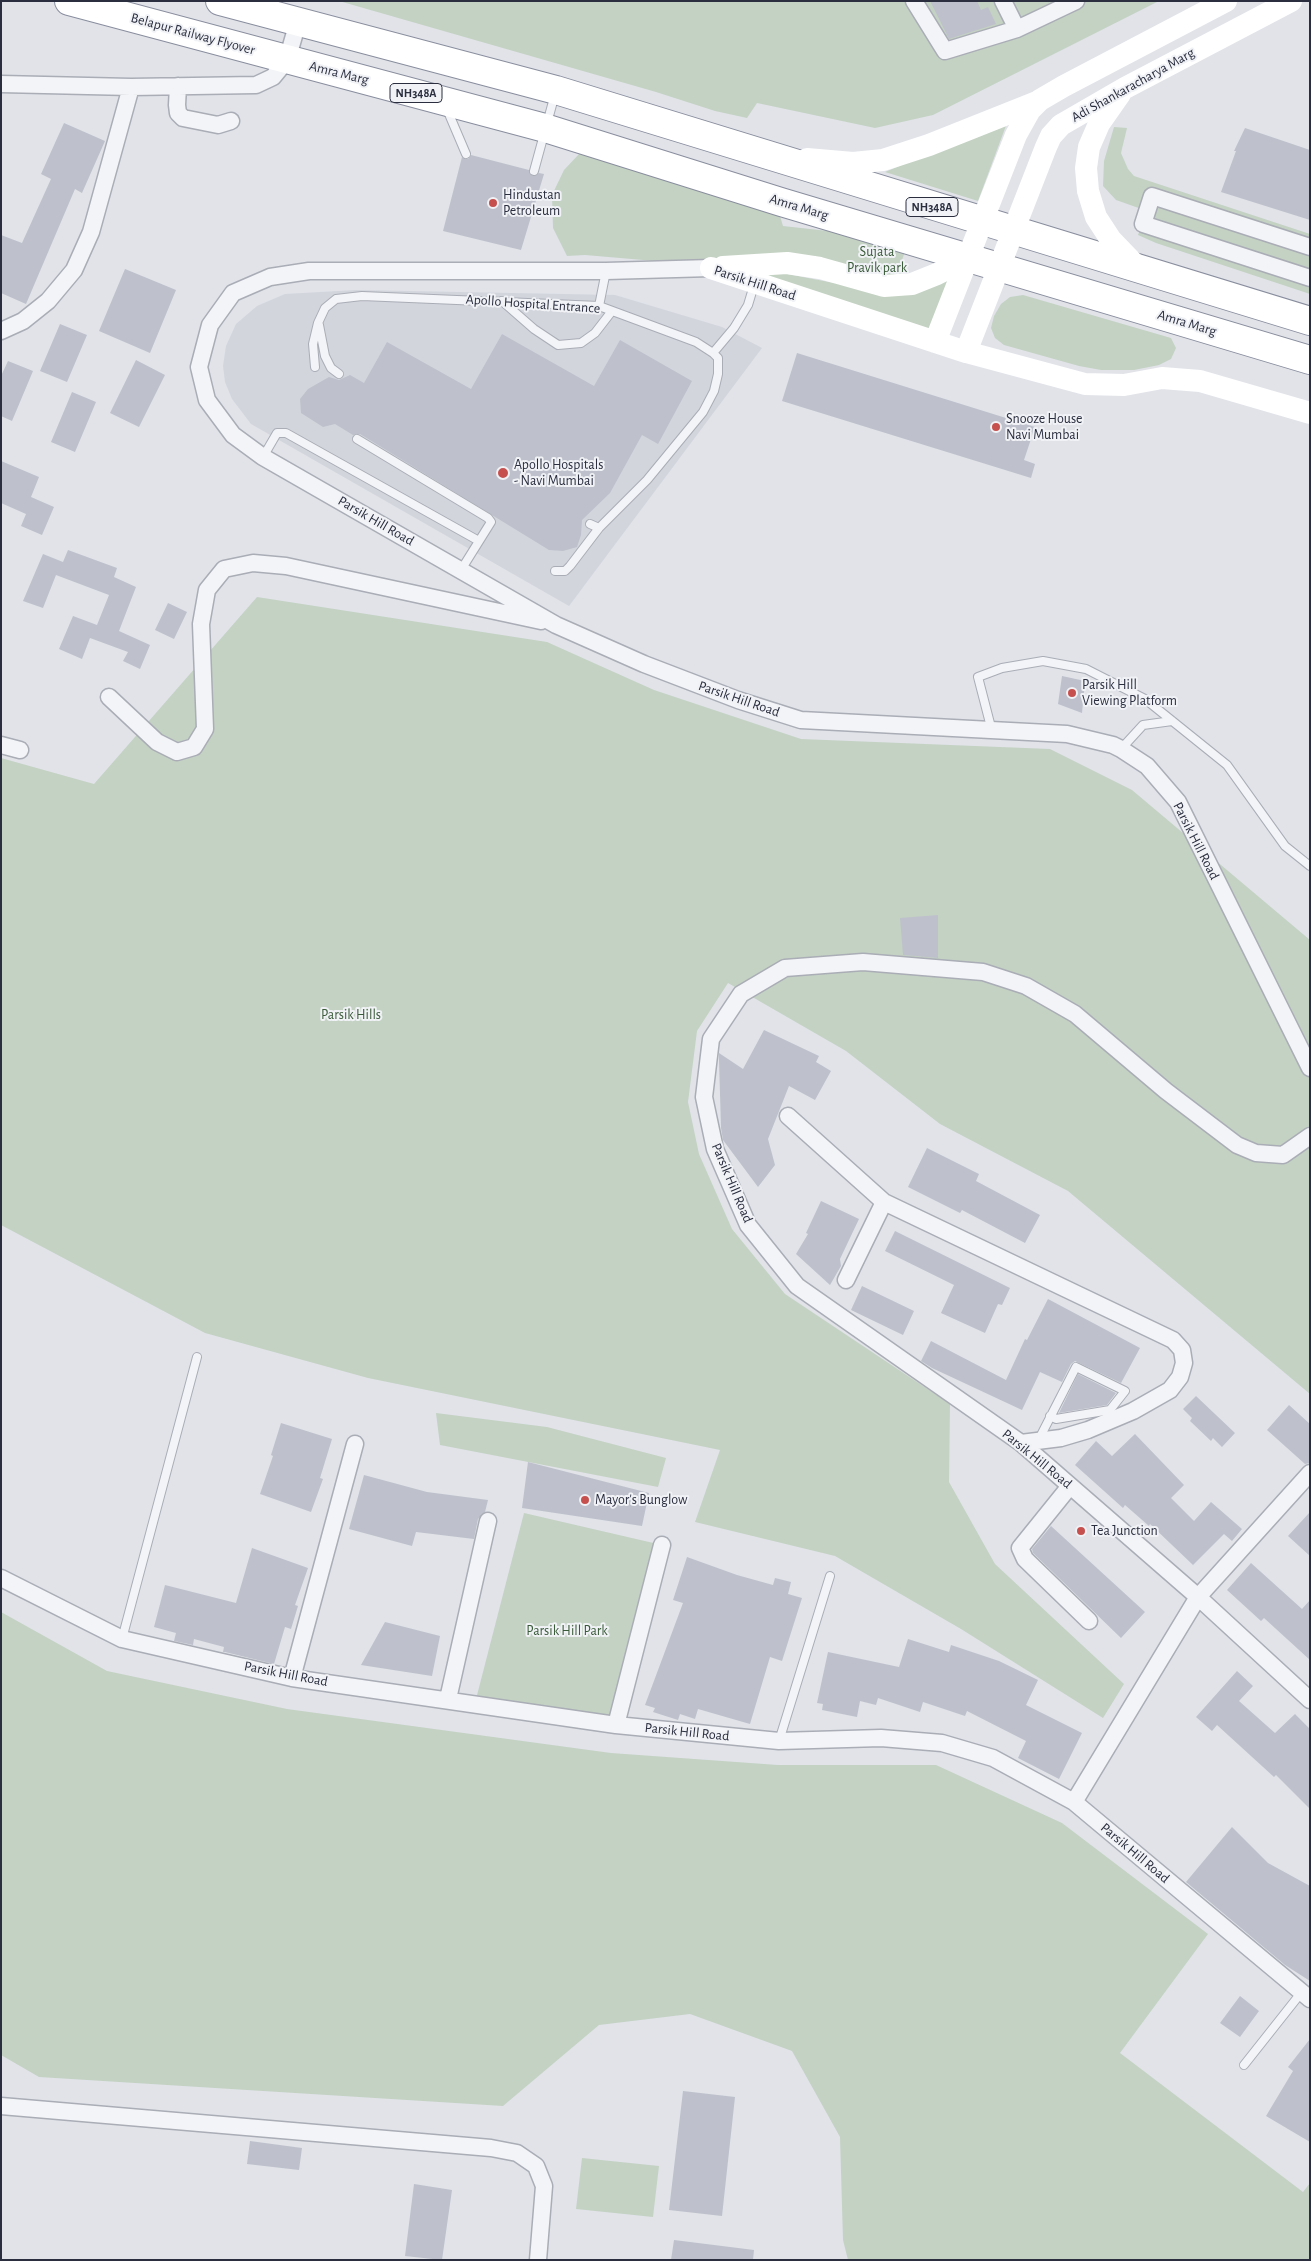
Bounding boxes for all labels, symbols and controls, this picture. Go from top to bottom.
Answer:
street label: Belapur Railway Flyover [129,9,257,59]
street label: Adi Shankaracharya Marg [1069,44,1197,126]
street label: Amra Marg [307,58,371,88]
road number: NH348A [390,84,442,102]
place label: Hindustan Petroleum [503,187,561,220]
street label: Amra Marg [767,190,831,224]
marker: Hindustan Petroleum [487,197,499,209]
road number: NH348A [906,198,958,216]
park label: Sujata Pravik park [847,244,907,276]
street label: Parsik Hill Road [712,262,798,304]
street label: Apollo Hospital Entrance [465,291,601,317]
street label: Amra Marg [1155,306,1219,340]
place label: Snooze House Navi Mumbai [1006,411,1083,444]
marker: Snooze House Navi Mumbai [990,421,1002,433]
place label: Apollo Hospitals - Navi Mumbai [514,457,603,490]
marker: Apollo Hospitals - Navi Mumbai [496,466,510,480]
street label: Parsik Hill Road [335,492,417,550]
street label: Parsik Hill Road [696,677,782,721]
place label: Parsik Hill Viewing Platform [1082,677,1177,710]
marker: Parsik Hill Viewing Platform [1066,687,1078,699]
street label: Parsik Hill Road [1169,799,1223,883]
park label: Parsik Hills [321,1007,381,1023]
street label: Parsik Hill Road [708,1141,756,1225]
street label: Parsik Hill Road [999,1426,1075,1492]
place label: Mayor's Bunglow [595,1492,687,1508]
marker: Mayor's Bunglow [579,1494,591,1506]
place label: Tea Junction [1091,1523,1158,1539]
marker: Tea Junction [1075,1525,1087,1537]
park label: Parsik Hill Park [526,1623,608,1639]
street label: Parsik Hill Road [243,1658,329,1690]
street label: Parsik Hill Road [644,1719,730,1745]
street label: Parsik Hill Road [1097,1819,1173,1887]

